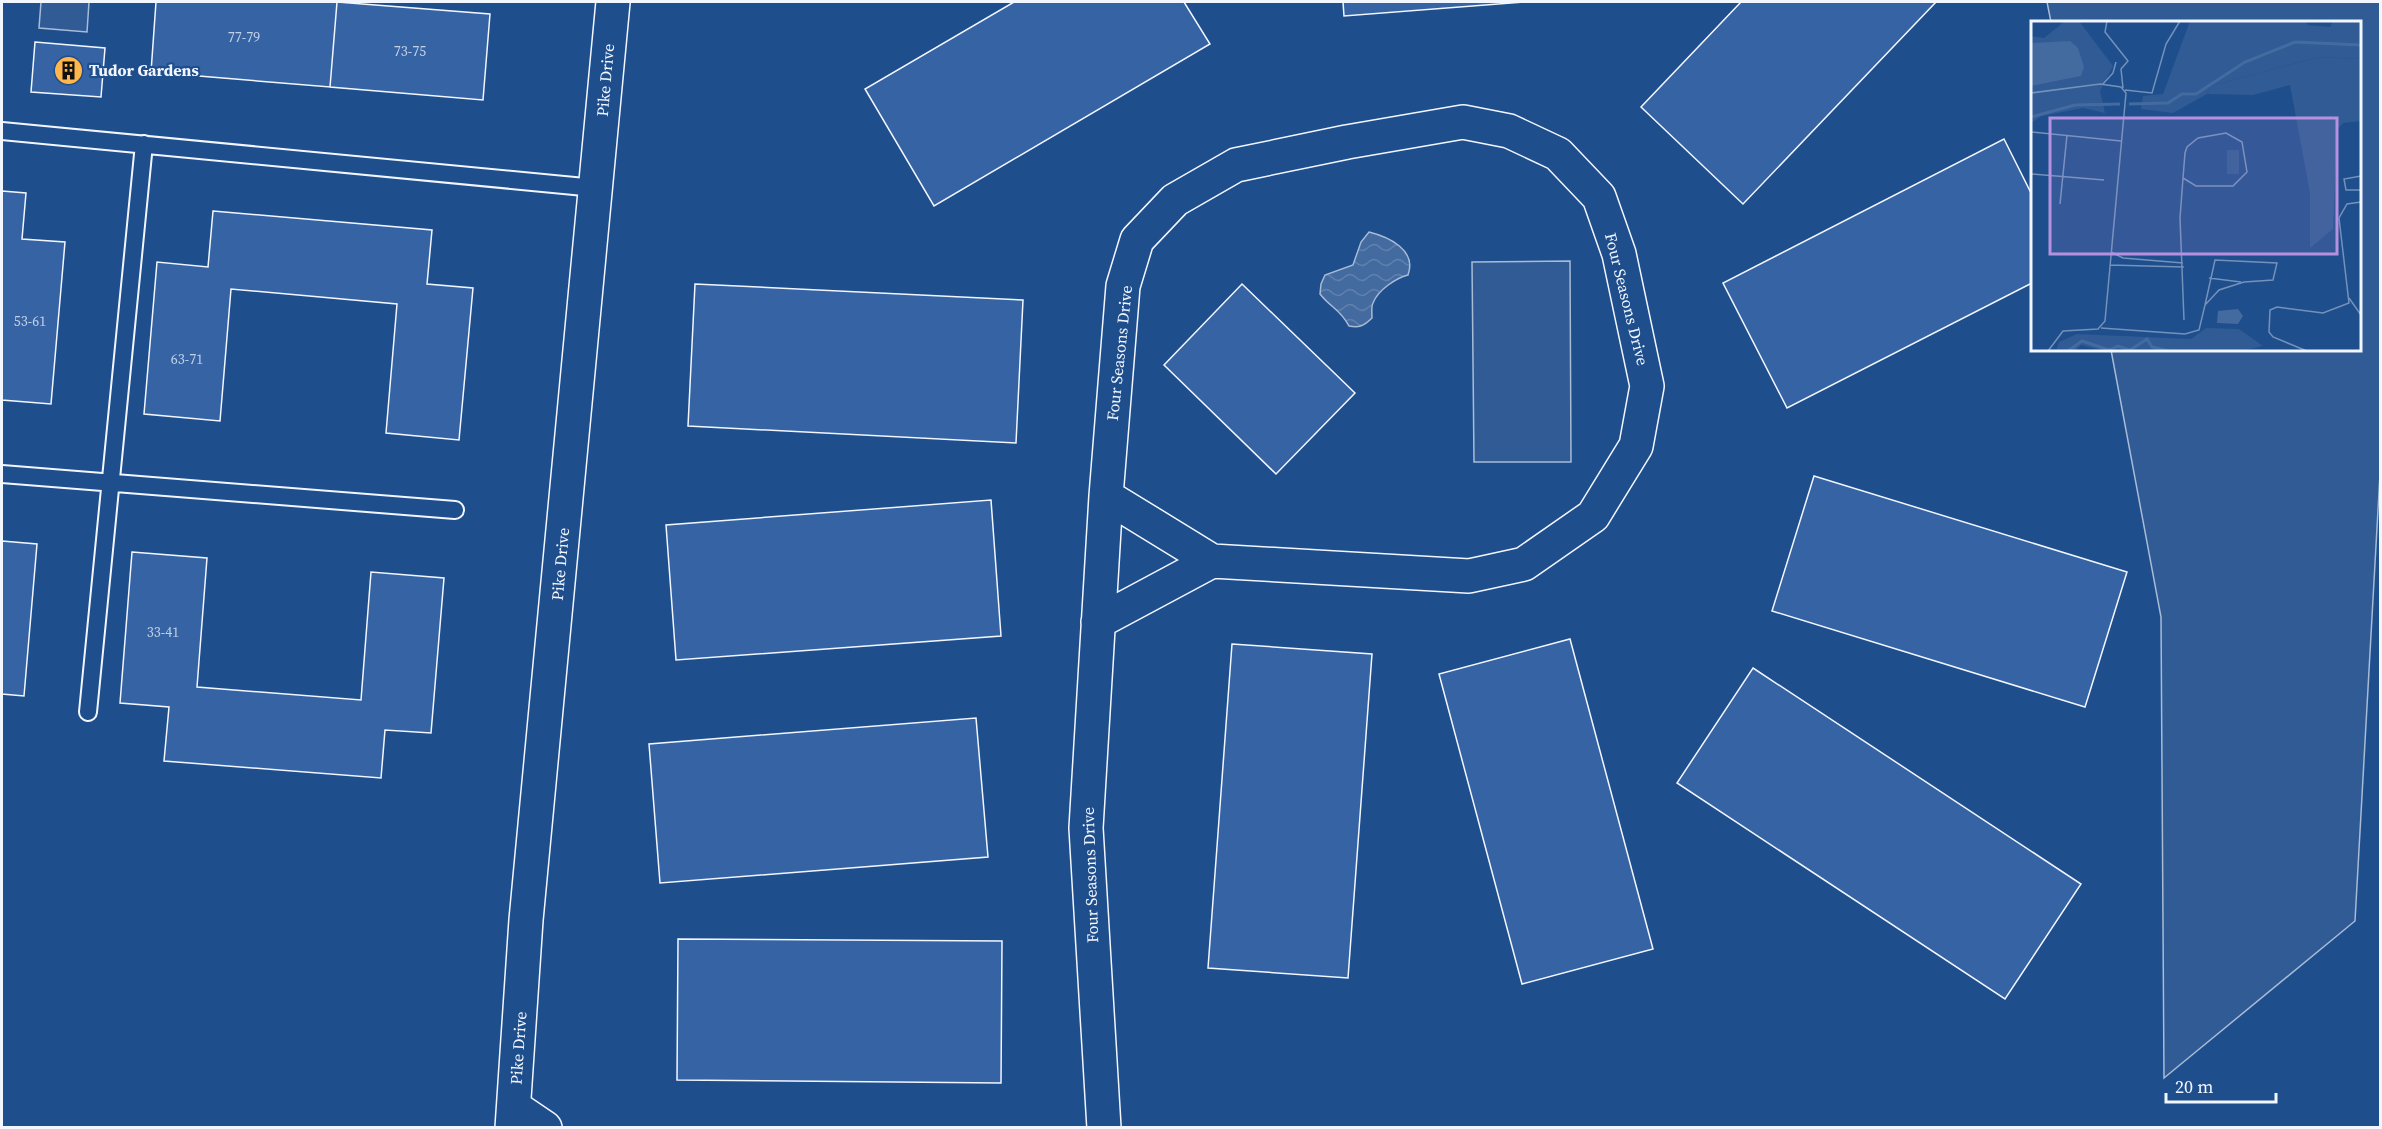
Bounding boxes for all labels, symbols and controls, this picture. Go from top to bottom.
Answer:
inset map [2031,21,2361,351]
house number: 77-79 [228,27,260,47]
house number: 73-75 [394,41,426,61]
street label: Pike Drive [591,43,619,117]
building icon: Tudor Gardens [52,54,84,86]
place label: Tudor Gardens [89,59,199,81]
street label: Four Seasons Drive [1600,230,1654,368]
street label: Four Seasons Drive [1101,284,1137,422]
house number: 53-61 [14,311,46,331]
house number: 63-71 [171,349,203,369]
street label: Pike Drive [546,527,574,601]
house number: 33-41 [147,622,179,642]
street label: Four Seasons Drive [1077,807,1103,943]
street label: Pike Drive [504,1011,532,1085]
scale bar [2166,1066,2276,1104]
text: 20 m [2175,1074,2213,1099]

